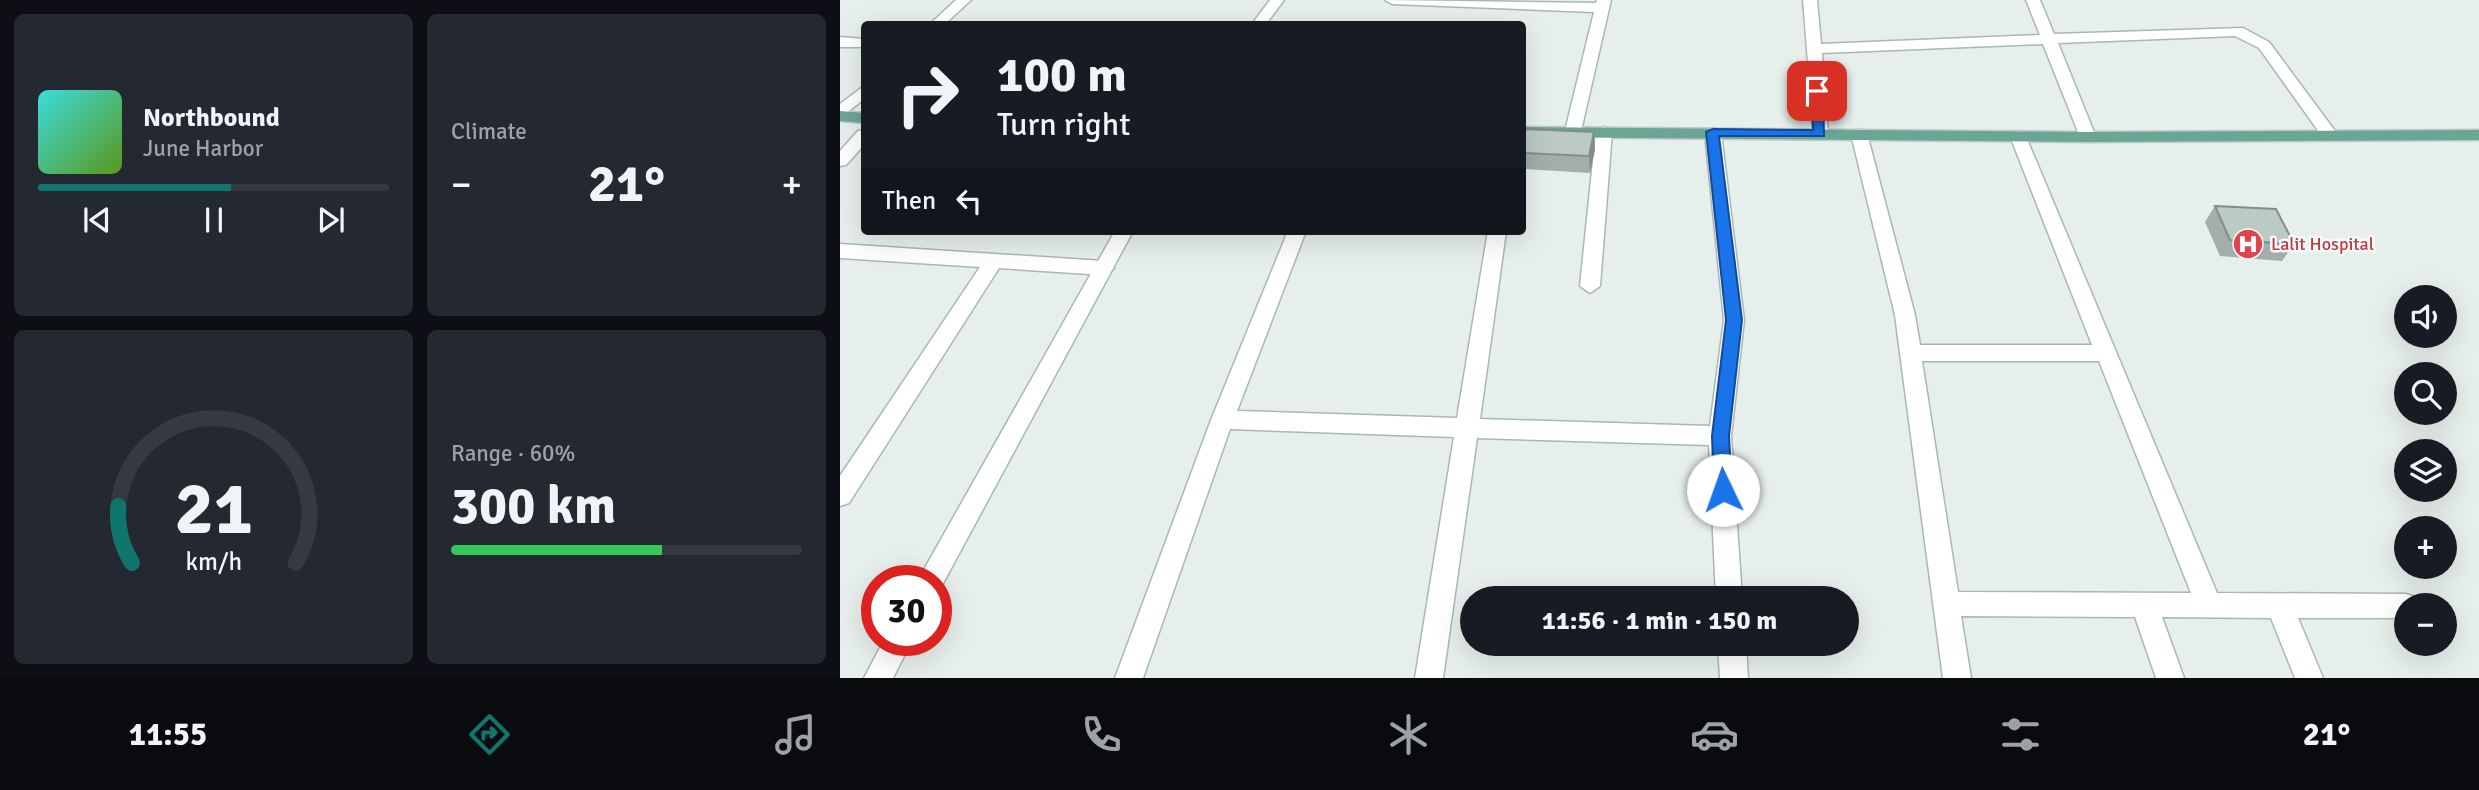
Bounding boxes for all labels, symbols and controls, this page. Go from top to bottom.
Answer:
text: 100 m [997,45,1127,105]
icon: right [882,49,973,140]
pin [1787,61,1847,121]
icon: arrive [1798,72,1836,110]
text: Northbound [143,102,280,134]
text: Turn right [997,105,1130,144]
text: Climate [451,117,527,146]
text: June Harbor [143,134,263,163]
text: 21° [588,152,665,216]
text: − [451,161,472,208]
text: + [781,161,802,208]
icon: left [950,182,988,220]
text: Then [882,185,936,217]
icon: previous [78,201,116,239]
icon: pause [195,201,233,239]
icon: next [312,201,350,239]
hospital icon: Lalit Hospital [2231,227,2265,261]
place label: Lalit Hospital [2271,233,2374,255]
map controls [2394,285,2457,656]
button: sound [2394,285,2457,348]
button: search [2394,362,2457,425]
text: Range · 60% [451,439,575,468]
button: layers [2394,439,2457,502]
position arrow [1686,453,1760,527]
text: 21 [174,465,253,554]
text: 300 km [451,474,616,538]
button: + [2394,516,2457,579]
text: km/h [185,546,242,577]
speed limit sign: 30 [861,565,952,656]
button: − [2394,593,2457,656]
text: 11:56 · 1 min · 150 m [1542,605,1777,637]
icon: directions [465,710,514,759]
icon: music [771,710,820,759]
icon: phone [1077,710,1126,759]
icon: climate [1384,710,1433,759]
icon: car [1690,710,1739,759]
icon: filters [1996,710,2045,759]
text: 11:55 [129,715,207,754]
text: 21° [2303,715,2350,754]

